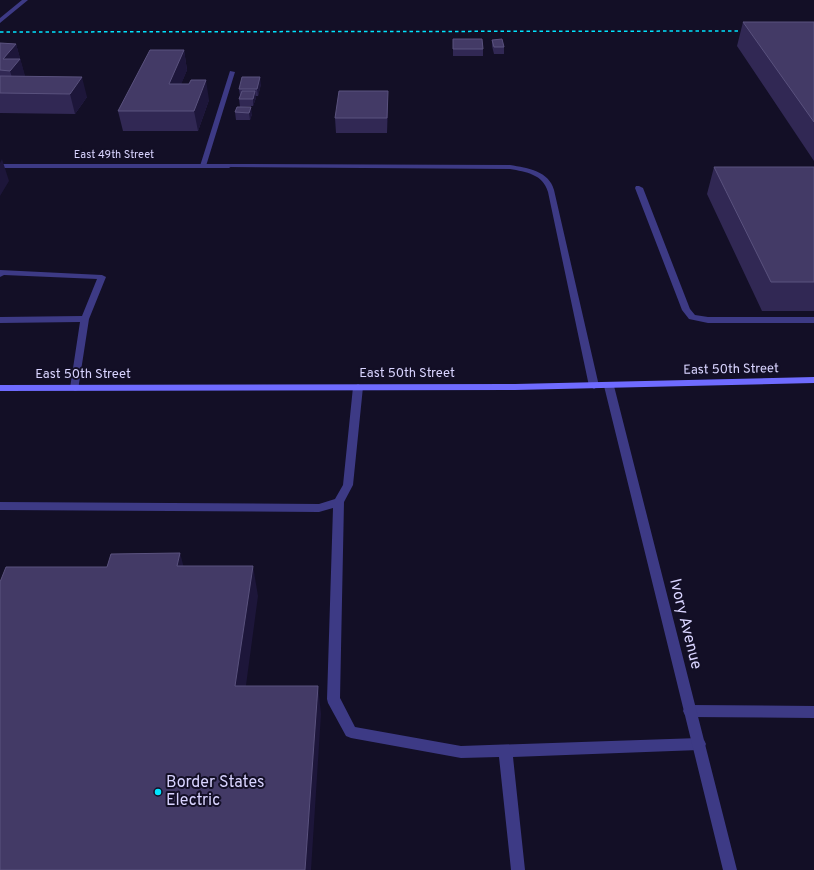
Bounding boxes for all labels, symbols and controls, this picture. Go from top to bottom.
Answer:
street label: East 49th Street [74,148,154,162]
street label: East 50th Street [683,361,779,379]
street label: East 50th Street [359,366,455,382]
street label: East 50th Street [35,367,131,383]
street label: Ivory Avenue [664,576,706,672]
place label: Border States Electric [166,773,264,811]
marker: Border States Electric [153,787,163,797]

